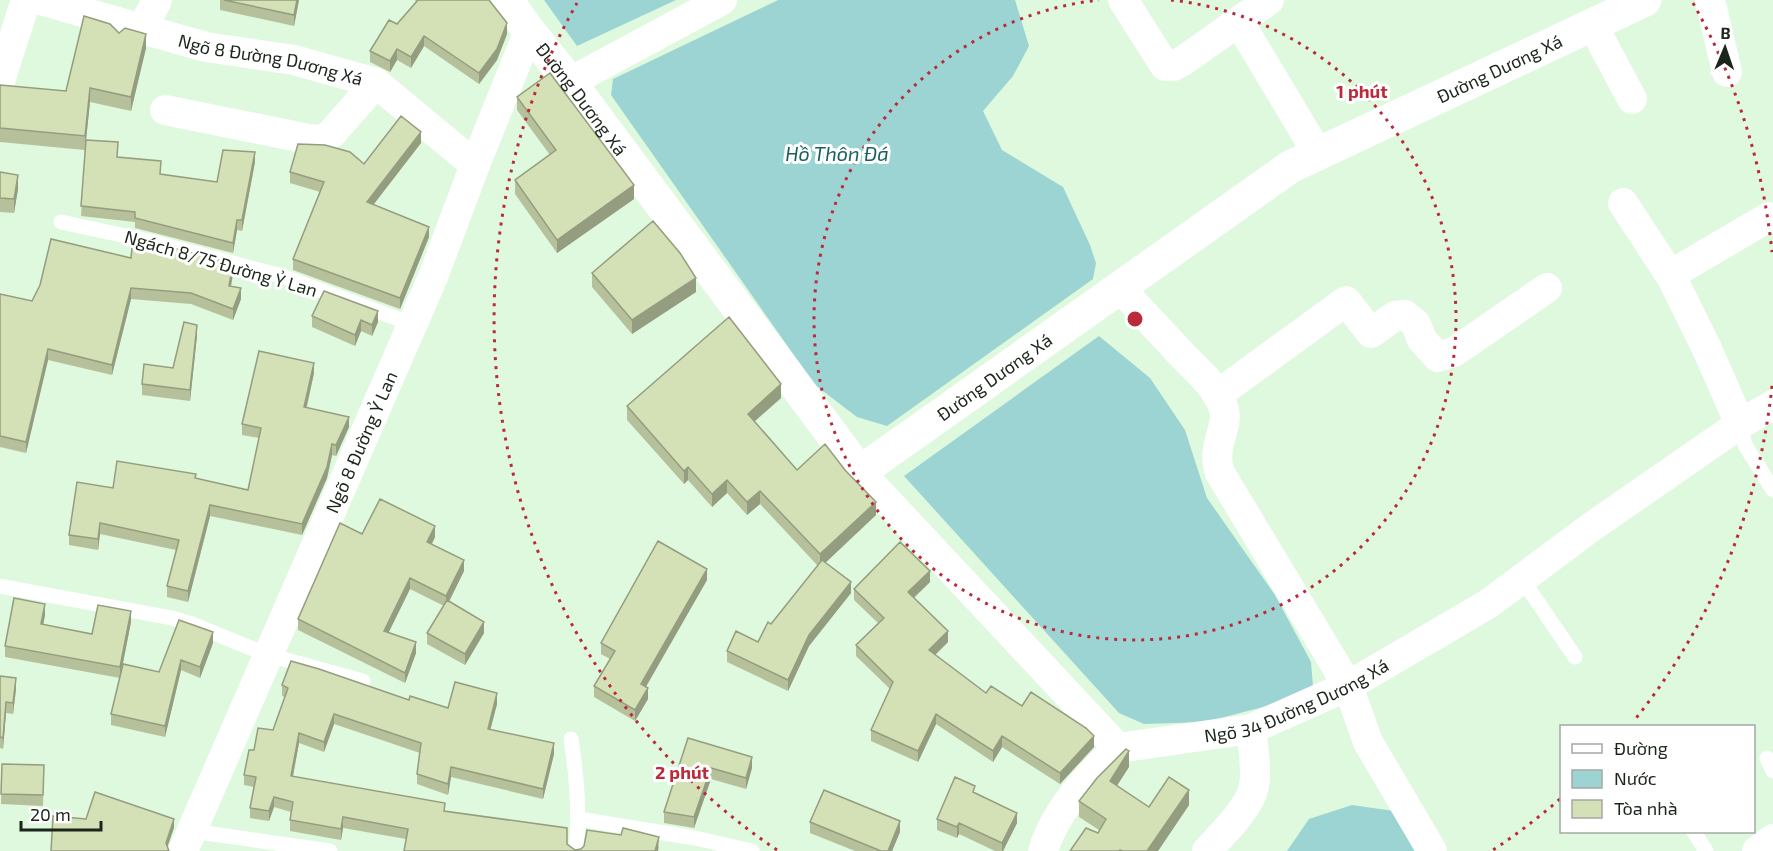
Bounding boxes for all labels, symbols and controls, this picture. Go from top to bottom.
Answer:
north arrow [1695,18,1755,78]
text: B [1720,23,1731,42]
street label: Ngõ 8 Đường Dương Xá [176,29,365,90]
street label: Đường Dương Xá [1433,30,1566,107]
street label: Đường Dương Xá [532,38,632,160]
text: 1 phút [1336,80,1388,102]
water label: Hồ Thôn Đá [785,141,889,165]
street label: Ngách 8/75 Đường Ỷ Lan [122,225,320,301]
centre of rings [1125,309,1145,329]
street label: Đường Dương Xá [932,328,1056,425]
street label: Ngõ 8 Đường Ỷ Lan [321,368,402,516]
street label: Ngõ 34 Đường Dương Xá [1203,654,1392,747]
legend [1560,725,1755,833]
text: Đường [1614,737,1668,759]
text: 2 phút [655,761,710,783]
text: Nước [1614,767,1657,789]
scale bar [21,794,100,832]
text: Tòa nhà [1614,797,1678,819]
text: 20 m [30,803,71,825]

